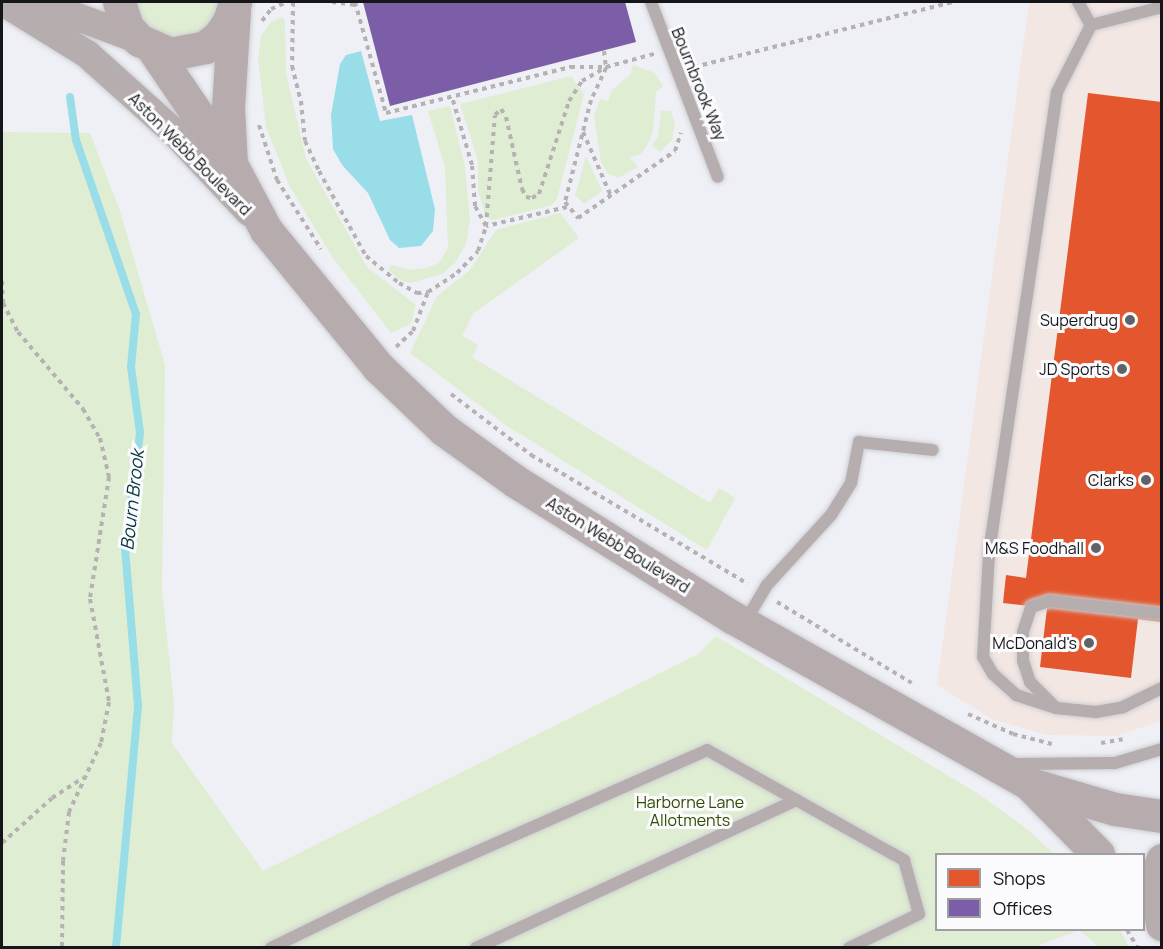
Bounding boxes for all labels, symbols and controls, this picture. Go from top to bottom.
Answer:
street label: Bournbrook Way [668,25,730,143]
street label: Aston Webb Boulevard [125,89,255,219]
place label: Superdrug [1040,310,1118,330]
marker: Superdrug [1123,313,1137,327]
place label: JD Sports [1039,359,1110,379]
marker: JD Sports [1115,362,1129,376]
water label: Bourn Brook [116,449,148,551]
place label: Clarks [1088,470,1134,490]
marker: Clarks [1139,473,1153,487]
street label: Aston Webb Boulevard [543,493,693,597]
place label: M&S Foodhall [985,538,1084,558]
marker: M&S Foodhall [1089,541,1103,555]
place label: McDonald's [992,633,1077,653]
marker: McDonald's [1082,636,1096,650]
park label: Harborne Lane Allotments [636,792,744,830]
legend [935,853,1145,931]
text: Shops [993,866,1045,890]
text: Offices [993,896,1052,920]

